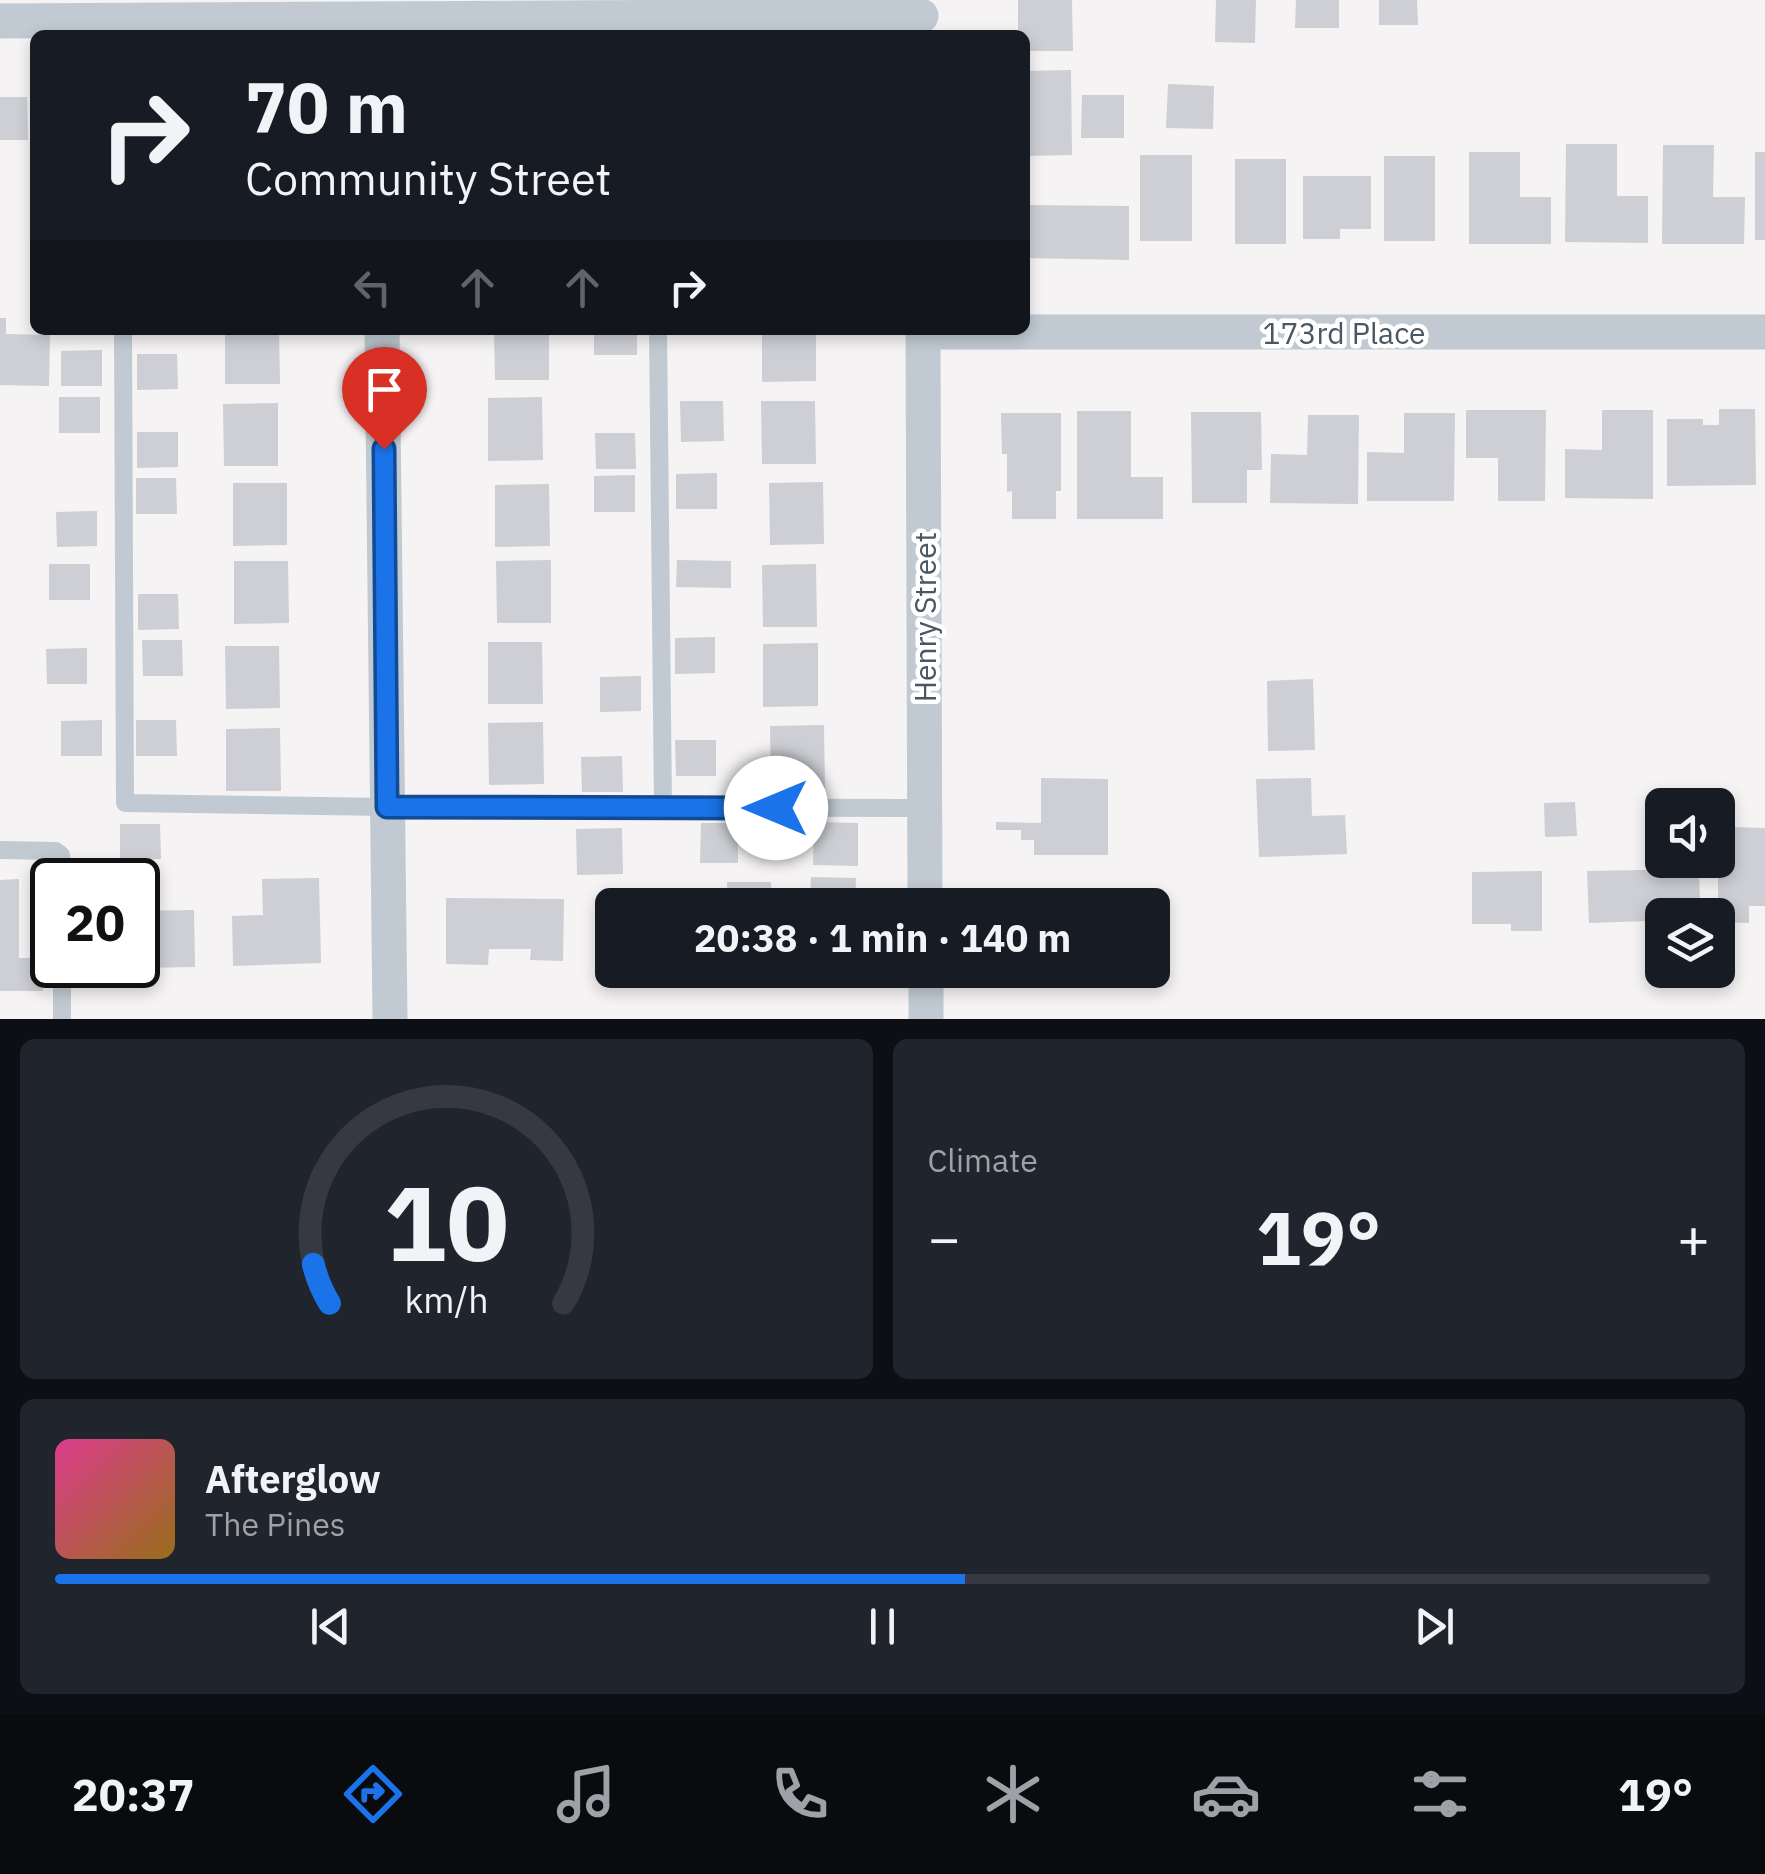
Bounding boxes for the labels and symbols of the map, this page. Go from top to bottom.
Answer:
street label: 173rd Place [1262,313,1426,352]
pin [342,347,427,450]
street label: Henry Street [905,532,944,702]
position arrow [724,756,828,860]
speed limit sign: 20 [30,858,160,988]

